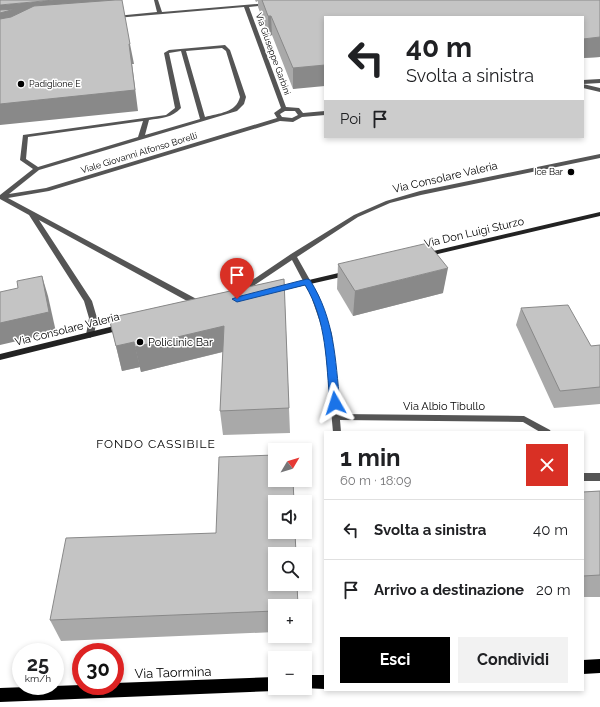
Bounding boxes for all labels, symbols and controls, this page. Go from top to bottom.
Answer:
street label: Via Giuseppe Garbini [253,12,293,96]
text: 40 m [406,31,472,64]
icon: left [340,32,392,84]
text: Svolta a sinistra [406,65,534,86]
marker: Padiglione E [16,79,26,89]
place label: Padiglione E [29,79,81,89]
icon: arrive [369,108,391,130]
text: Poi [340,110,361,128]
street label: Viale Giovanni Alfonso Borelli [80,131,198,175]
street label: Via Consolare Valeria [391,159,499,196]
place label: Ice Bar [534,167,564,177]
marker: Ice Bar [566,167,576,177]
street label: Via Don Luigi Sturzo [423,215,526,250]
pin [220,258,254,299]
icon: arrive [226,264,248,286]
street label: Via Consolare Valeria [14,310,121,349]
place label: Policlinic Bar [148,336,213,349]
marker: Policlinic Bar [135,337,145,347]
position arrow [314,382,356,424]
street label: Via Albio Tibullo [403,400,485,413]
district label: FONDO CASSIBILE [96,437,216,451]
north arrow [268,443,312,487]
map controls [268,443,312,695]
text: 1 min [340,443,401,472]
button: close [526,444,568,486]
text: 60 m · 18:09 [340,473,411,488]
button: sound [268,495,312,539]
icon: left [340,519,362,541]
text: Svolta a sinistra [374,521,486,539]
text: 40 m [533,521,568,539]
button: search [268,547,312,591]
icon: arrive [340,579,362,601]
text: Arrivo a destinazione [374,581,524,599]
text: 20 m [536,581,571,599]
button: + [268,599,312,643]
button: Esci [340,637,450,683]
button: Condividi [458,637,568,683]
speed limit sign: 30 [72,643,124,695]
button: − [268,651,312,695]
text: 25 [27,652,49,676]
street label: Via Taormina [134,664,212,681]
text: km/h [25,673,51,684]

